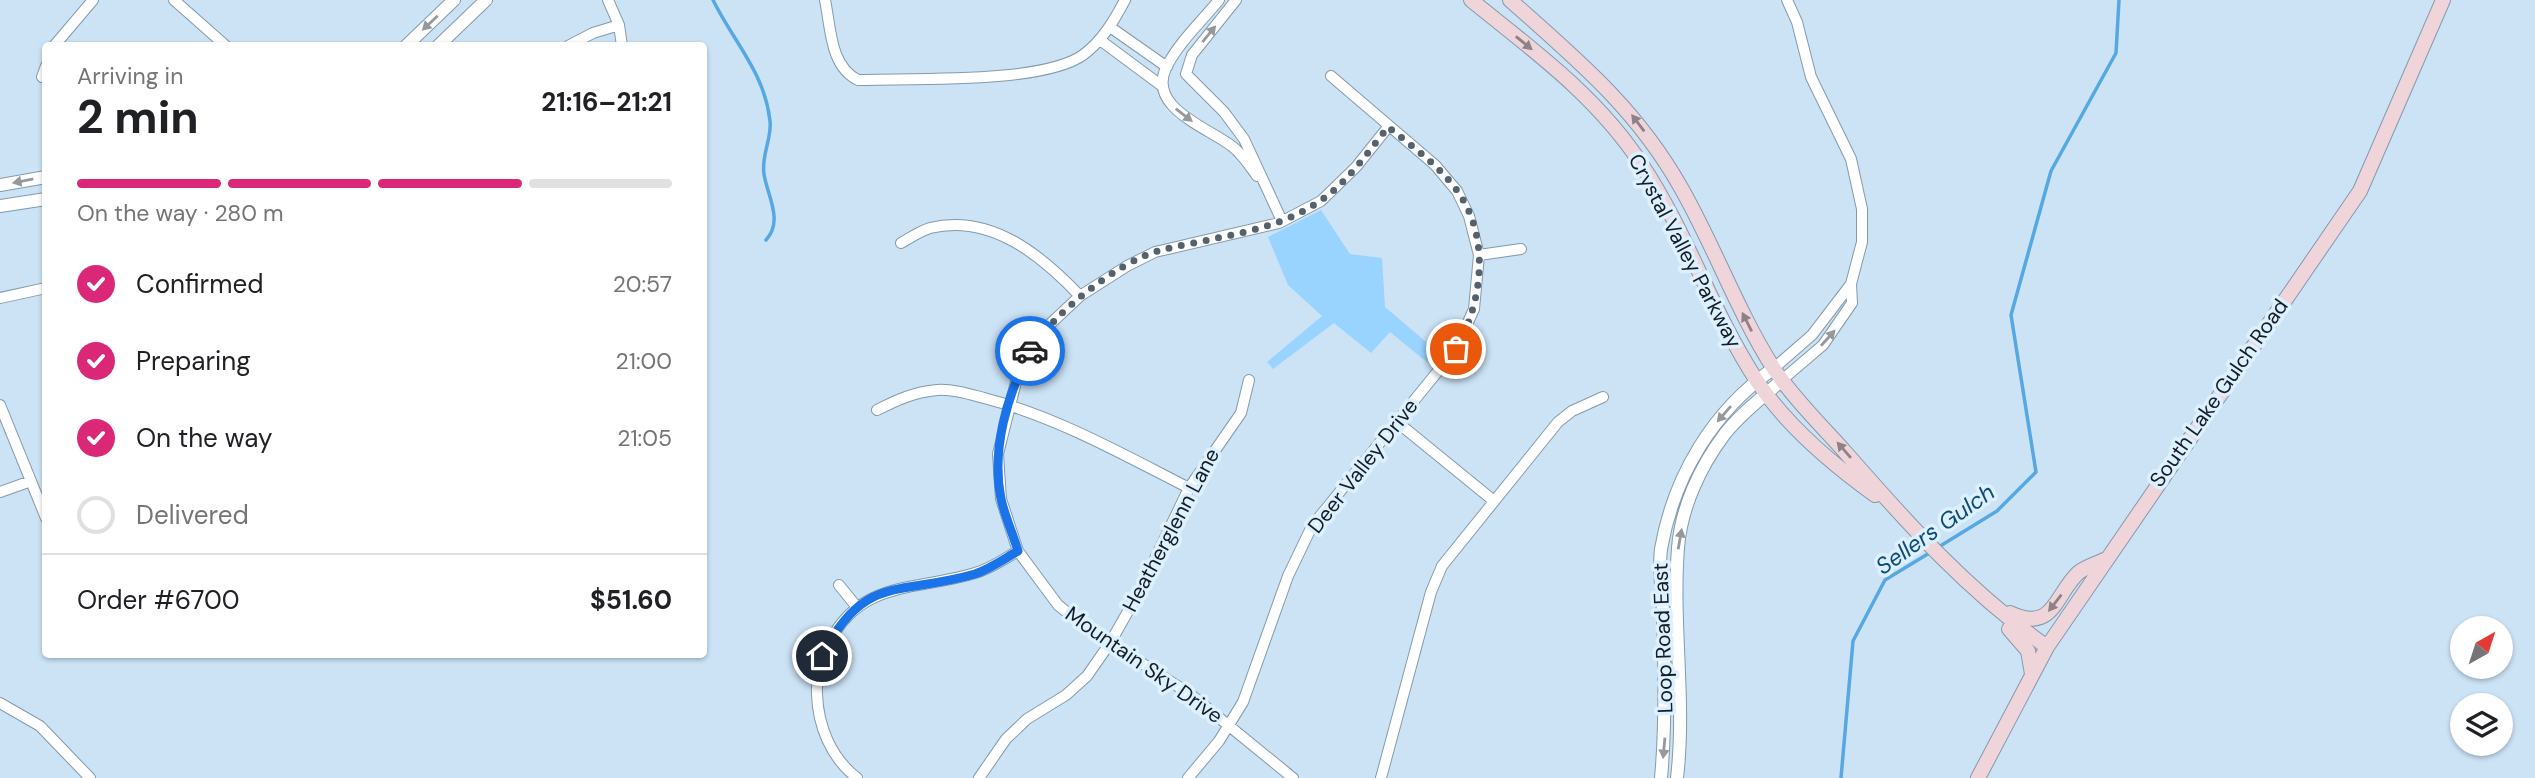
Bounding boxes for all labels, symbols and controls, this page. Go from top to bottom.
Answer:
one-way arrow [422,14,439,30]
one-way arrow [1201,25,1215,43]
one-way arrow [1515,35,1533,49]
text: Arriving in [77,61,183,91]
text: 21:16–21:21 [541,85,672,119]
text: 2 min [77,87,199,147]
one-way arrow [1175,107,1193,121]
one-way arrow [1631,114,1645,132]
street label: Crystal Valley Parkway [1622,149,1748,353]
one-way arrow [12,176,34,187]
text: On the way · 280 m [77,198,284,228]
icon: check [77,265,115,303]
text: Confirmed [136,267,263,301]
text: 20:57 [613,269,672,299]
street label: South Lake Gulch Road [2143,293,2295,493]
one-way arrow [1742,312,1753,332]
courier [995,316,1065,386]
pin [1426,319,1486,379]
icon: bag [1437,330,1475,368]
one-way arrow [1820,330,1835,347]
icon: car [1011,332,1049,370]
icon: check [77,342,115,380]
text: Preparing [136,344,251,378]
text: 21:00 [615,346,672,376]
street label: Deer Valley Drive [1302,393,1425,539]
one-way arrow [1716,405,1732,423]
icon: check [77,419,115,457]
text: On the way [136,421,272,455]
text: 21:05 [617,423,672,453]
one-way arrow [1836,441,1852,459]
street label: Heatherglenn Lane [1116,443,1226,617]
water label: Sellers Gulch [1870,477,2000,581]
text: Delivered [136,498,249,532]
one-way arrow [1675,528,1686,550]
street label: Loop Road East [1646,562,1680,714]
text: Order #6700 [77,583,240,617]
text: $51.60 [590,583,672,617]
one-way arrow [2048,594,2063,612]
street label: Mountain Sky Drive [1060,600,1228,730]
north arrow [2450,616,2513,679]
map controls [2450,616,2513,756]
pin [792,626,852,686]
icon: home [803,637,841,675]
button: layers [2450,693,2513,756]
one-way arrow [1658,737,1669,759]

